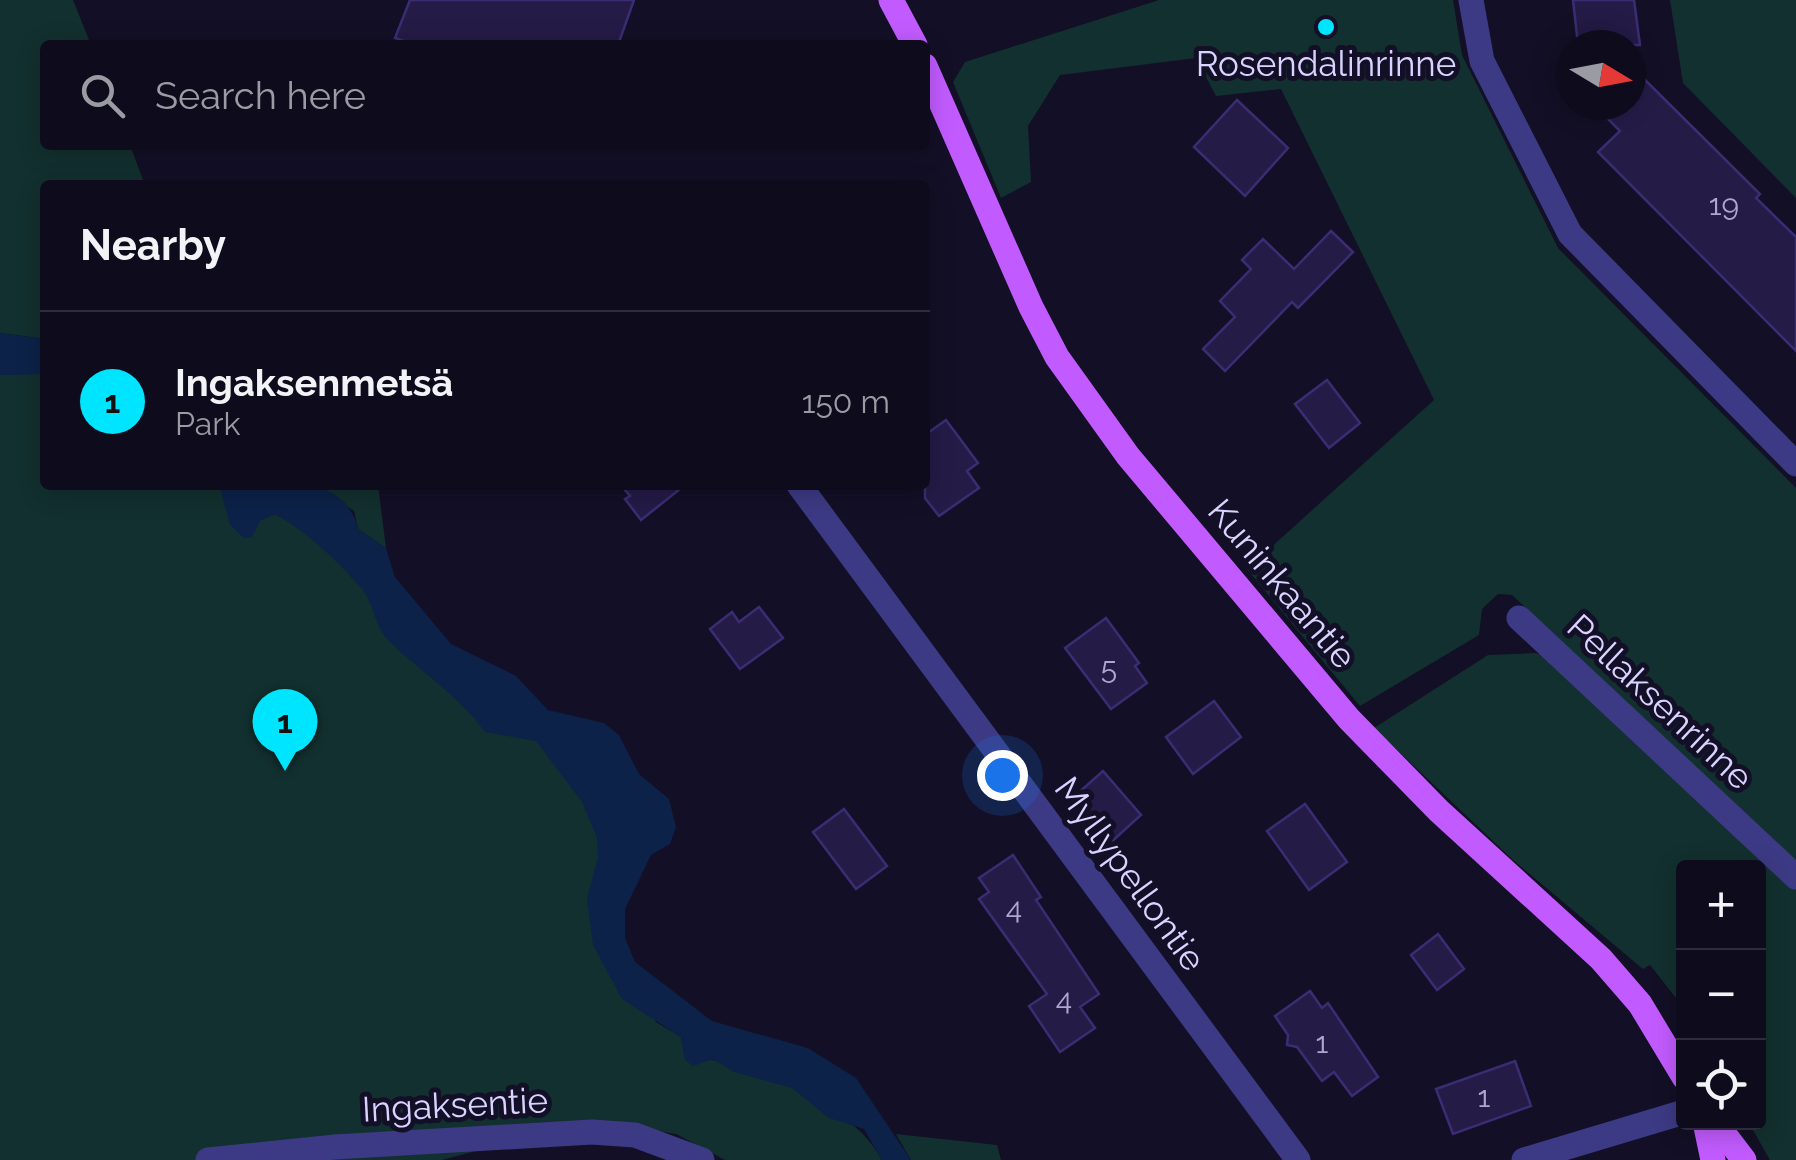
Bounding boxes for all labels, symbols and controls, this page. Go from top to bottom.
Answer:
marker: Rosendalinrinne [1315,16,1337,38]
north arrow [1556,30,1646,120]
search box [40,40,930,150]
place label: Rosendalinrinne [1196,43,1456,84]
icon: search [75,68,130,123]
text: Search here [155,73,366,118]
house number: 19 [1709,187,1739,222]
text: Nearby [80,221,226,270]
text: Ingaksenmetsä [175,360,453,405]
text: 1 [105,383,120,420]
text: 150 m [802,383,890,420]
text: Park [175,405,240,442]
street label: Kuninkaantie [1200,491,1365,676]
street label: Pellaksenrinne [1559,606,1761,798]
house number: 5 [1101,651,1117,686]
pin: 1 [252,688,318,771]
your location [977,750,1028,801]
street label: Myllypellontie [1046,769,1214,978]
map controls [1676,860,1766,1130]
button: + [1676,860,1766,950]
house number: 4 [1006,891,1022,926]
button: − [1676,950,1766,1040]
house number: 4 [1056,982,1072,1017]
house number: 1 [1316,1025,1329,1060]
button: locate [1676,1040,1766,1130]
street label: Ingaksentie [361,1079,549,1130]
house number: 1 [1478,1079,1491,1114]

